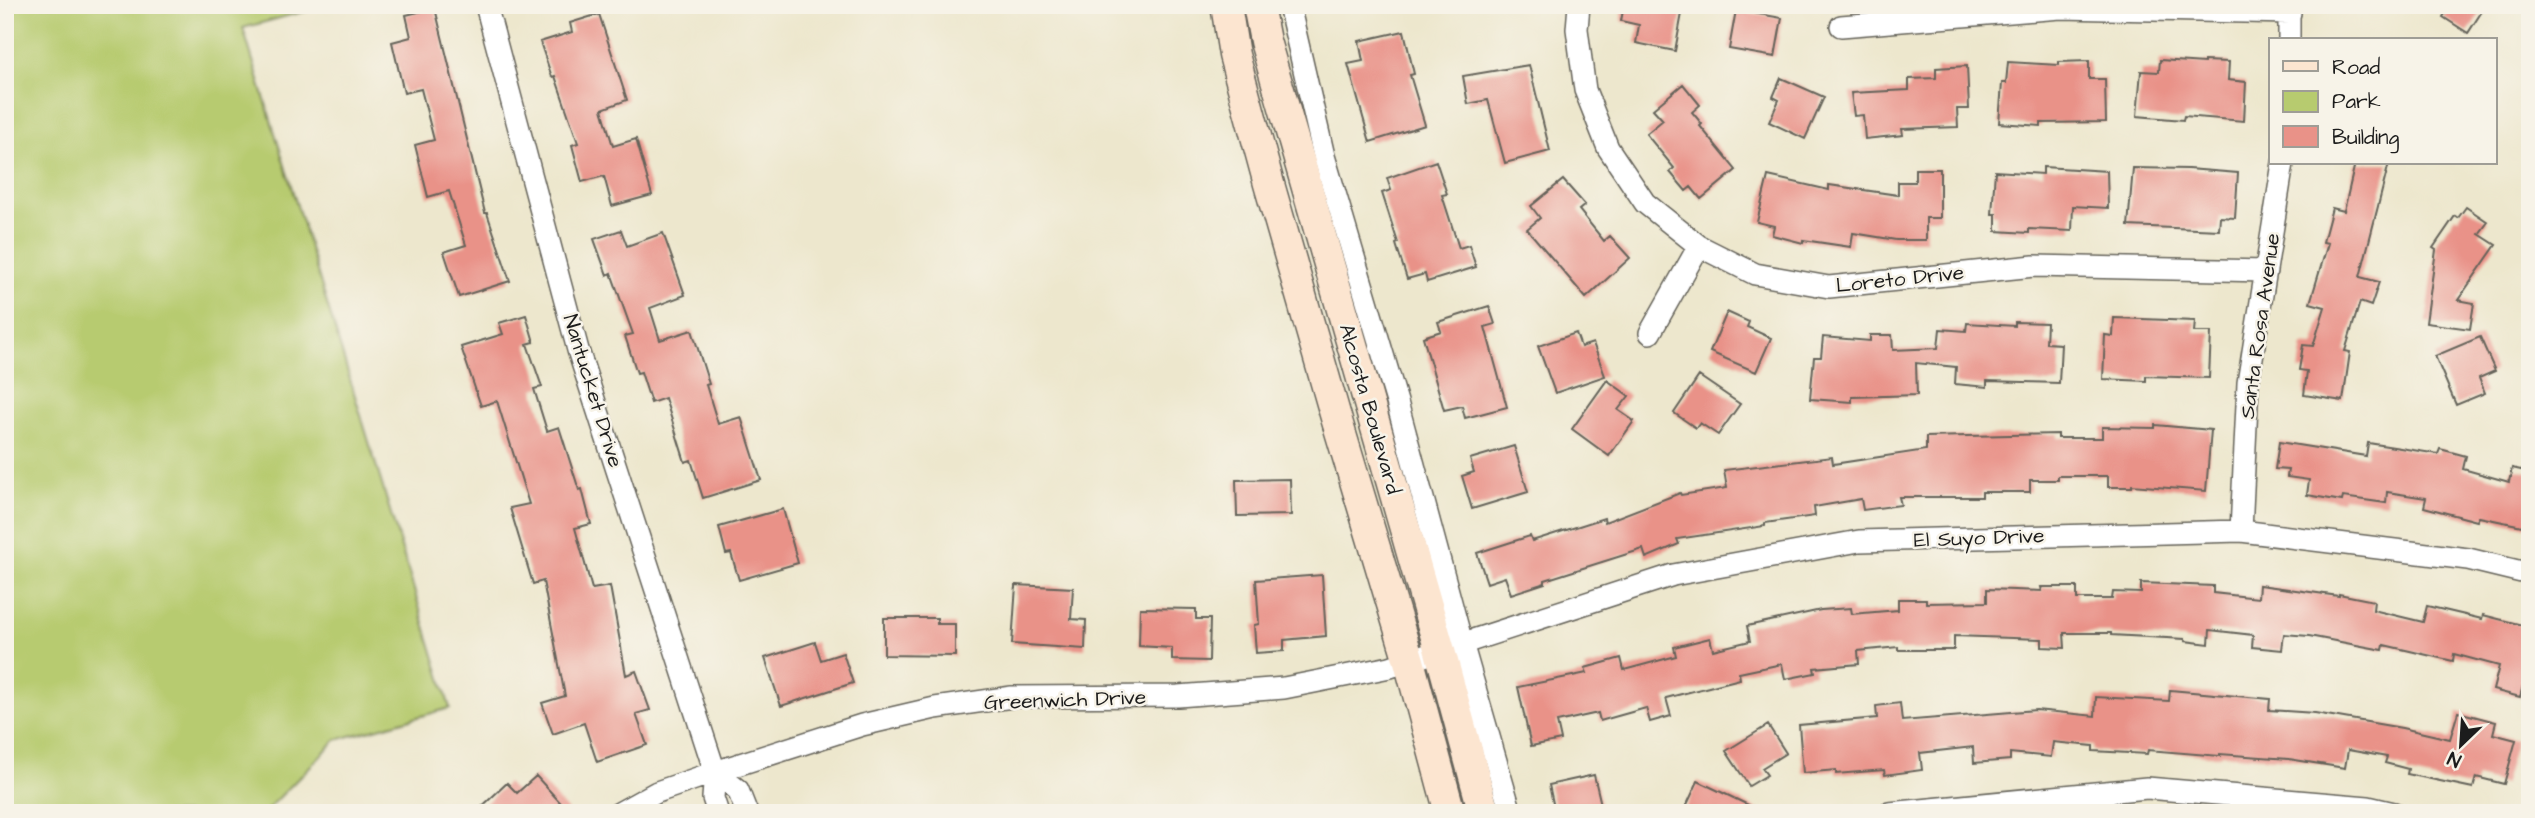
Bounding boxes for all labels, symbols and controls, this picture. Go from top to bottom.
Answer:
legend [2269,38,2496,164]
text: Road [2332,53,2380,82]
text: Park [2332,87,2381,116]
text: Building [2332,123,2400,154]
street label: Santa Rosa Avenue [2233,231,2287,421]
street label: Loreto Drive [1835,258,1965,300]
street label: Nantucket Drive [556,311,630,471]
street label: Alcosta Boulevard [1332,320,1408,498]
street label: El Suyo Drive [1913,521,2045,557]
street label: Greenwich Drive [983,683,1147,717]
north arrow [2426,710,2496,780]
text: N [2443,744,2466,774]

